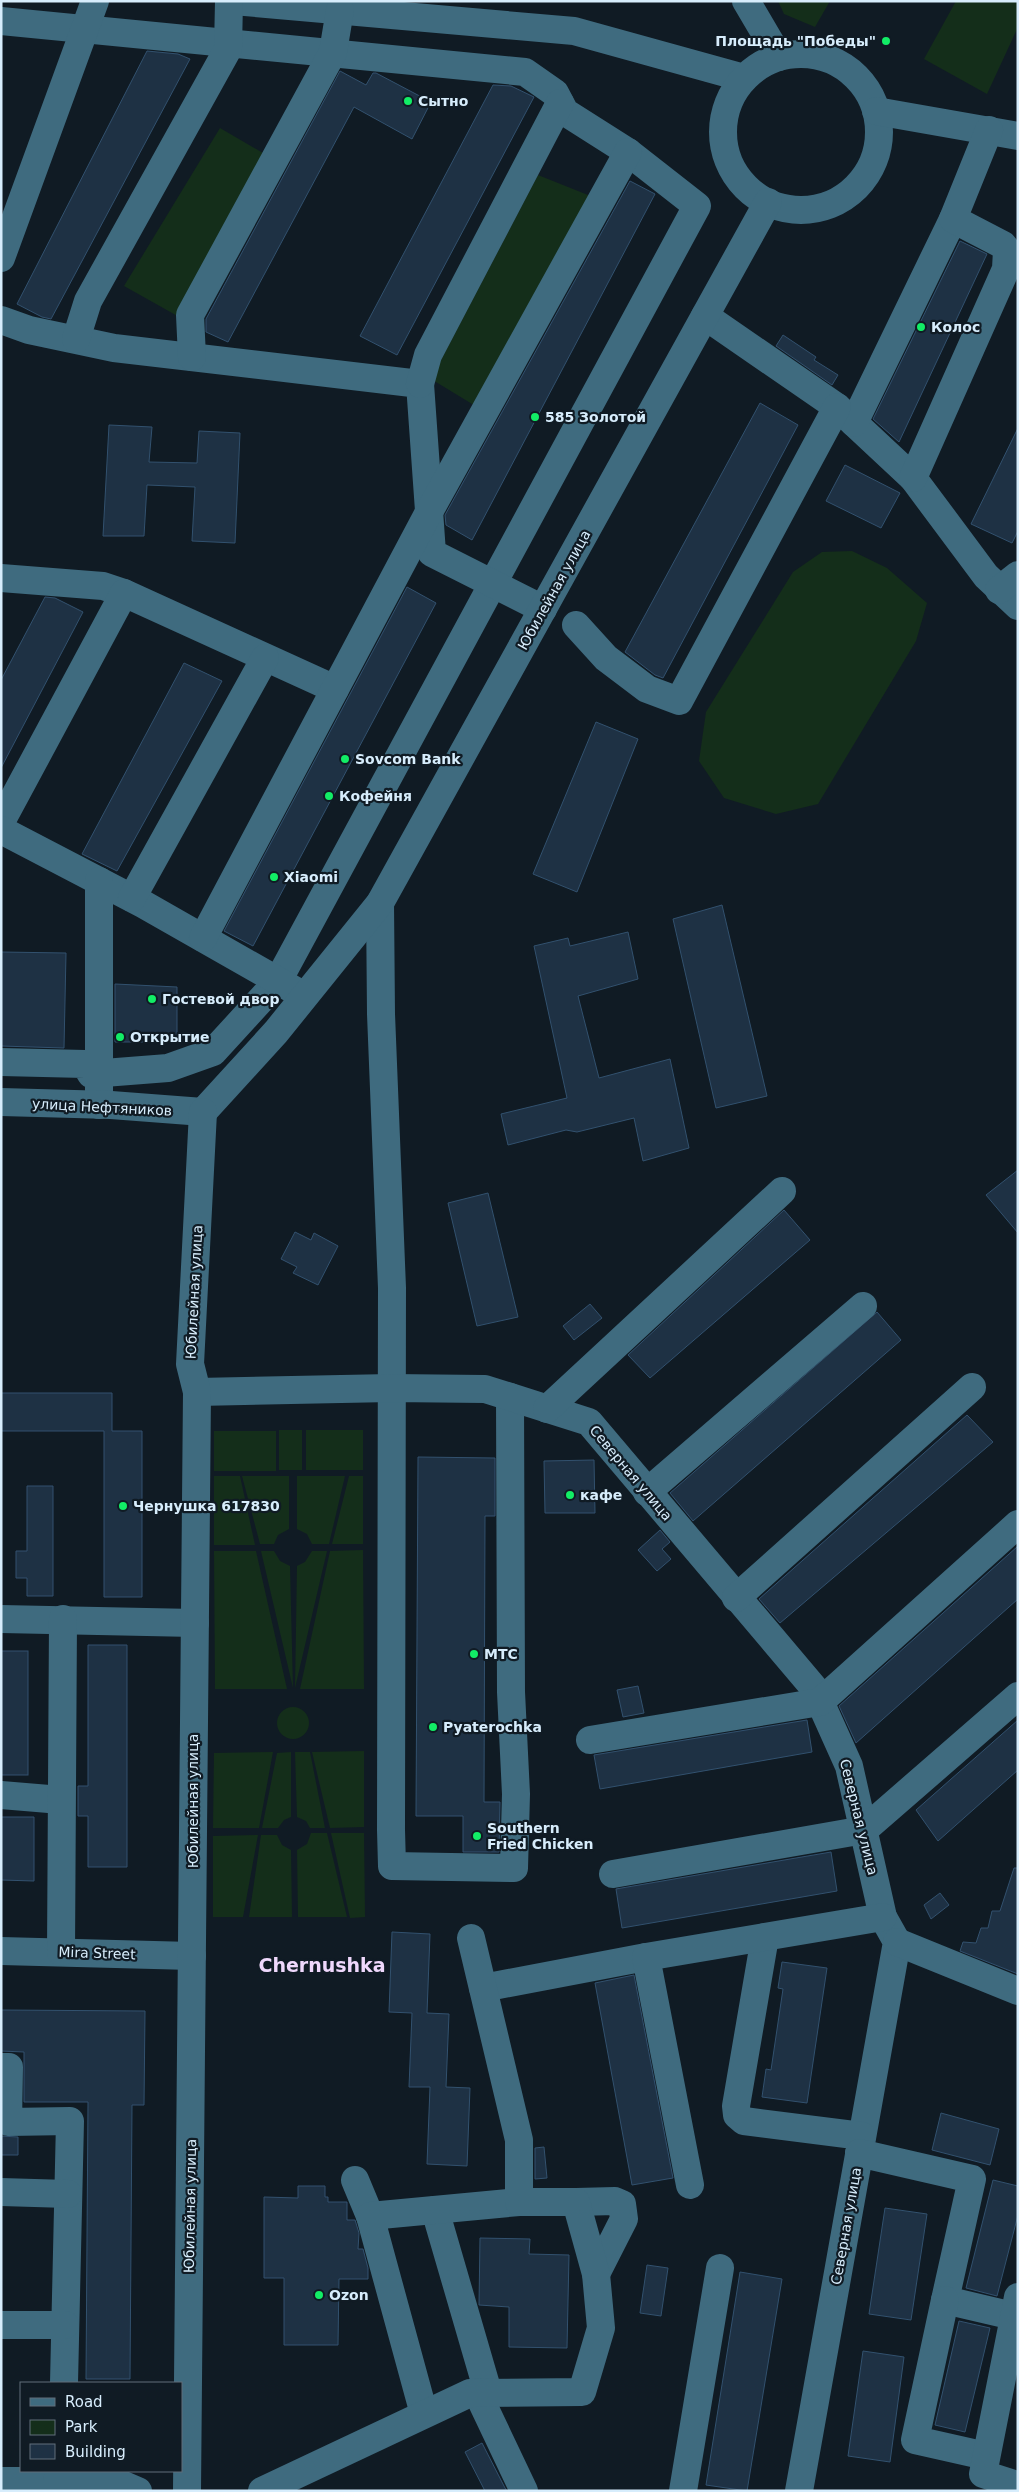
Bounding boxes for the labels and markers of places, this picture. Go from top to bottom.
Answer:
place label: Площадь "Победы" [715,33,876,49]
marker: Площадь "Победы" [880,35,892,47]
place label: Сытно [418,93,469,109]
marker: Сытно [402,95,414,107]
place label: Колос [931,319,980,335]
marker: Колос [915,321,927,333]
place label: 585 Золотой [545,409,646,425]
marker: 585 Золотой [529,411,541,423]
place label: Sovcom Bank [355,751,461,767]
marker: Sovcom Bank [339,753,351,765]
place label: Кофейня [339,788,412,804]
marker: Кофейня [323,790,335,802]
place label: Xiaomi [284,869,338,885]
marker: Xiaomi [268,871,280,883]
place label: Гостевой двор [162,991,279,1007]
marker: Гостевой двор [146,993,158,1005]
place label: Открытие [130,1029,210,1045]
marker: Открытие [114,1031,126,1043]
place label: кафе [580,1487,622,1503]
marker: кафе [564,1489,576,1501]
place label: Чернушка 617830 [133,1498,280,1514]
marker: Чернушка 617830 [117,1500,129,1512]
place label: МТС [484,1646,518,1662]
marker: МТС [468,1648,480,1660]
place label: Pyaterochka [443,1719,542,1735]
marker: Pyaterochka [427,1721,439,1733]
place label: Southern Fried Chicken [487,1820,594,1852]
marker: Southern Fried Chicken [471,1830,483,1842]
place label: Ozon [329,2287,369,2303]
marker: Ozon [313,2289,325,2301]

